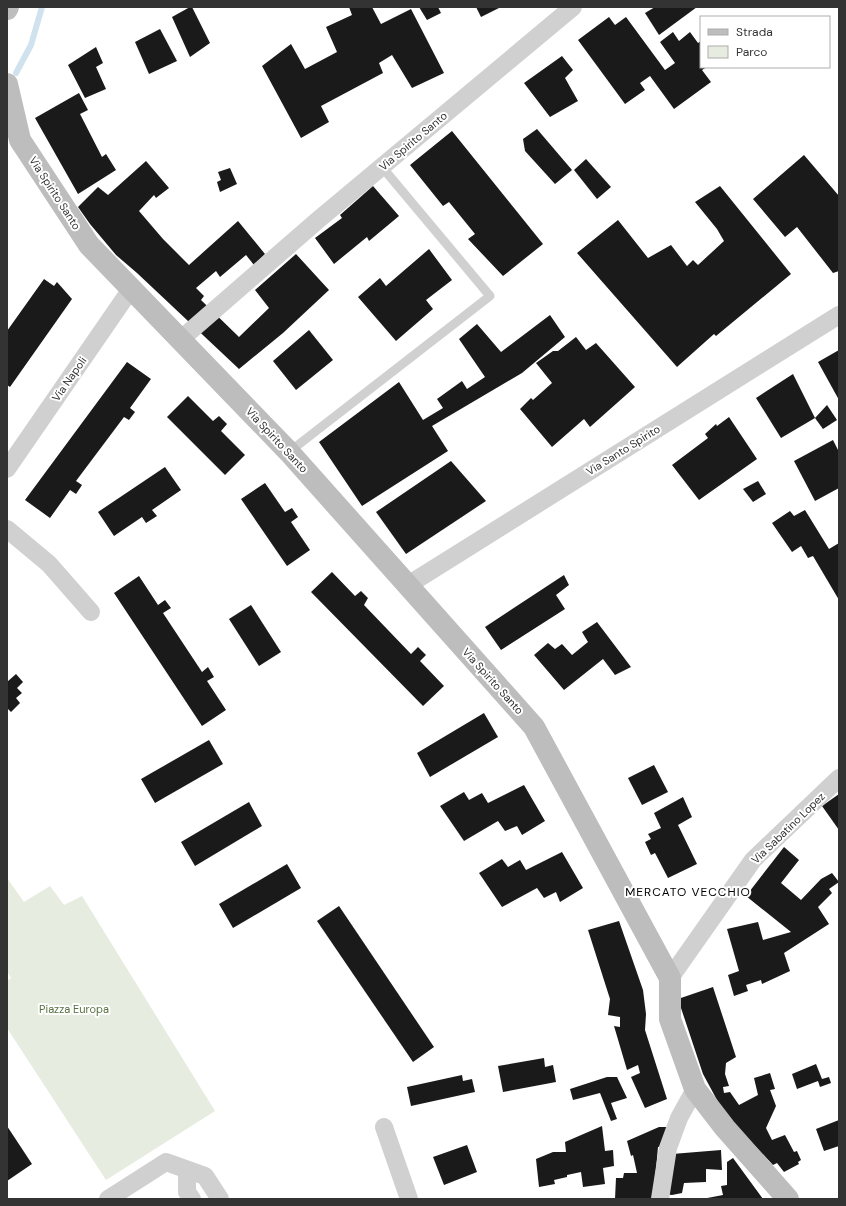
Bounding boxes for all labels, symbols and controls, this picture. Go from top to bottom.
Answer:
legend [700,16,830,68]
text: Strada [736,24,773,40]
text: Parco [736,44,767,60]
street label: Via Spirito Santo [376,108,450,174]
street label: Via Spirito Santo [26,154,84,232]
street label: Via Napoli [49,354,89,404]
street label: Via Spirito Santo [243,404,311,476]
street label: Via Santo Spirito [583,422,663,478]
street label: Via Spirito Santo [460,645,526,717]
street label: Via Sabatino Lopez [748,789,828,867]
district label: MERCATO VECCHIO [625,884,751,900]
park label: Piazza Europa [39,1002,109,1016]

